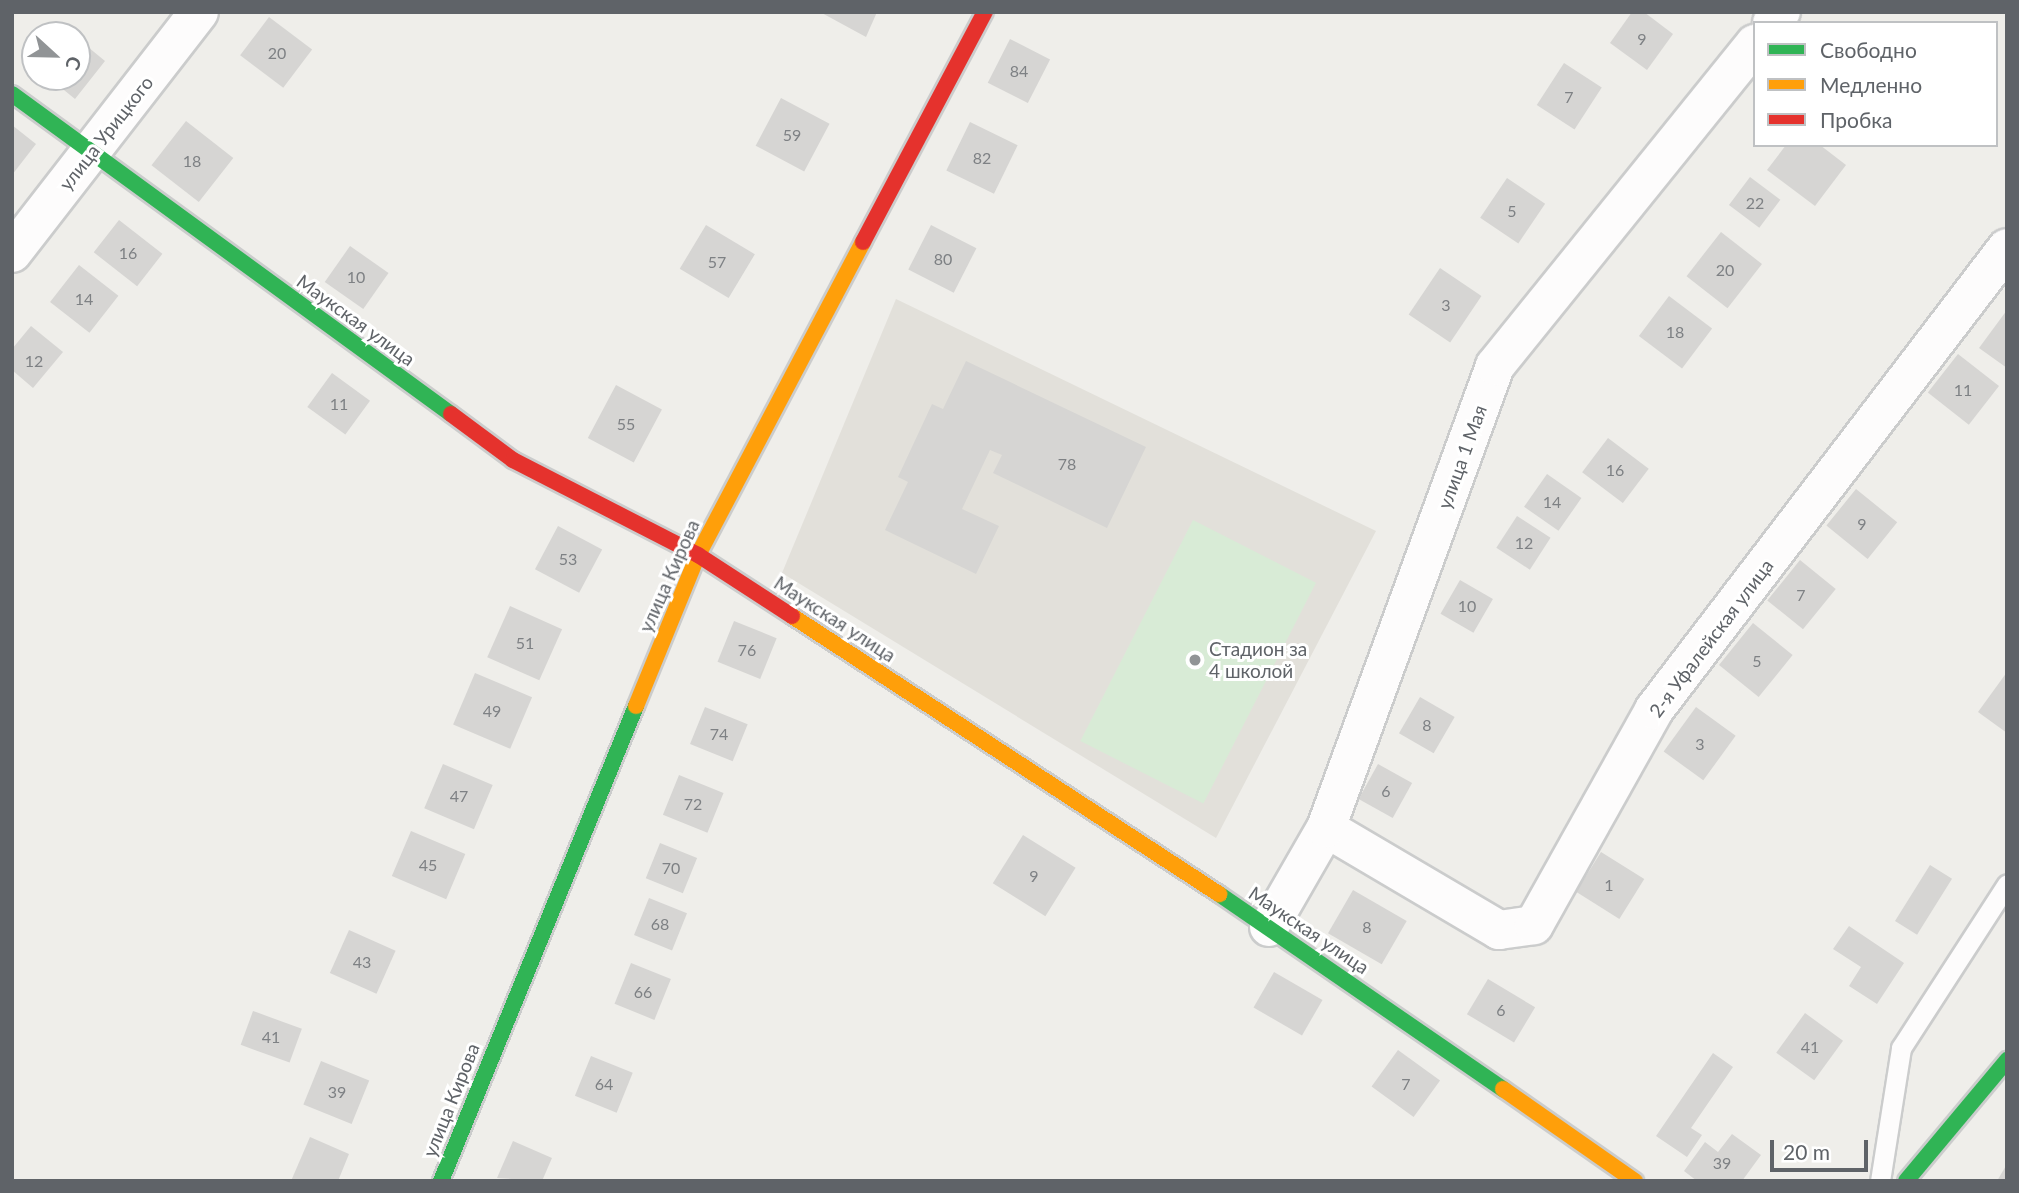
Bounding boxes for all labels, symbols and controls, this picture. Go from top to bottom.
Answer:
north arrow [21,21,91,91]
legend [1753,21,1998,147]
house number: 9 [1637,29,1647,49]
text: Свободно [1820,37,1917,62]
house number: 20 [268,43,286,63]
text: С [61,53,87,73]
house number: 84 [1010,61,1028,81]
street label: улица Урицкого [54,71,158,195]
text: Медленно [1820,72,1922,97]
house number: 7 [1564,87,1574,107]
text: Пробка [1820,107,1893,132]
house number: 59 [783,125,801,145]
house number: 82 [973,148,991,168]
house number: 18 [183,151,201,171]
house number: 22 [1746,193,1764,213]
house number: 5 [1507,201,1517,221]
house number: 16 [119,243,137,263]
house number: 80 [934,249,952,269]
house number: 57 [708,252,726,272]
house number: 20 [1716,260,1734,280]
house number: 10 [347,267,365,287]
street label: Маукская улица [293,270,419,370]
house number: 14 [75,289,93,309]
house number: 3 [1441,295,1451,315]
house number: 18 [1666,322,1684,342]
house number: 12 [25,351,43,371]
house number: 11 [1954,380,1972,400]
house number: 11 [330,394,348,414]
street label: улица 1 Мая [1433,402,1491,512]
house number: 55 [617,414,635,434]
house number: 78 [1058,454,1076,474]
house number: 16 [1606,460,1624,480]
house number: 14 [1543,492,1561,512]
house number: 9 [1857,514,1867,534]
street label: улица Кирова [634,516,704,636]
house number: 12 [1515,533,1533,553]
house number: 53 [559,549,577,569]
street label: 2-я Уфалейская улица [1644,555,1778,721]
street label: Маукская улица [770,571,900,667]
house number: 7 [1796,585,1806,605]
house number: 10 [1458,596,1476,616]
house number: 51 [516,633,534,653]
place label: Стадион за 4 школой [1209,638,1307,682]
house number: 76 [738,640,756,660]
house number: 5 [1752,651,1762,671]
marker: Стадион за 4 школой [1187,652,1203,668]
house number: 49 [483,701,501,721]
house number: 8 [1422,715,1432,735]
house number: 74 [710,724,728,744]
house number: 3 [1695,734,1705,754]
house number: 6 [1381,781,1391,801]
house number: 47 [450,786,468,806]
house number: 72 [684,794,702,814]
house number: 45 [419,855,437,875]
house number: 70 [662,858,680,878]
house number: 9 [1029,866,1039,886]
house number: 1 [1604,875,1614,895]
street label: Маукская улица [1244,881,1374,979]
house number: 68 [651,914,669,934]
house number: 8 [1362,917,1372,937]
house number: 43 [353,952,371,972]
house number: 66 [634,982,652,1002]
house number: 6 [1496,1000,1506,1020]
house number: 41 [262,1027,280,1047]
house number: 41 [1801,1037,1819,1057]
street label: улица Кирова [418,1040,484,1160]
house number: 64 [595,1074,613,1094]
house number: 7 [1401,1074,1411,1094]
house number: 39 [328,1082,346,1102]
scale bar [1774,1126,1872,1170]
text: 20 m [1783,1139,1830,1164]
house number: 39 [1713,1153,1731,1173]

